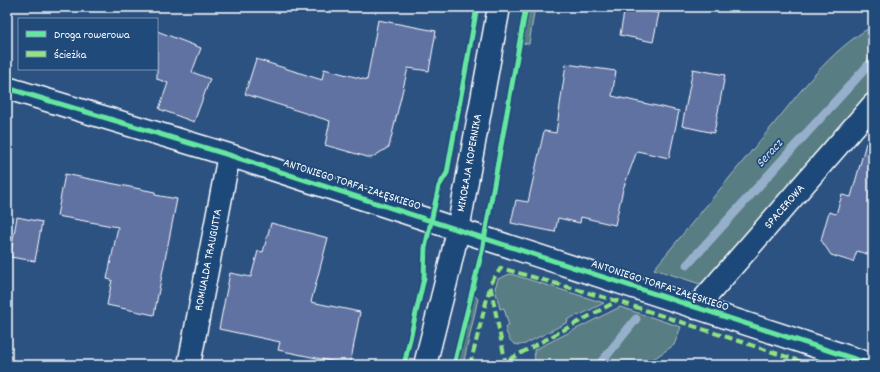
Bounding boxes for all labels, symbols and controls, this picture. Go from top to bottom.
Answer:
legend [18,18,158,70]
text: Droga rowerowa [54,27,130,44]
text: Ścieżka [54,47,87,64]
street label: MIKOŁAJA KOPERNIKA [453,112,487,213]
water label: Seracz [752,135,789,172]
street label: ANTONIEGO TORFA-ZAŁĘSKIEGO [281,155,423,215]
street label: SPACEROWA [761,180,810,233]
street label: ROMUALDA TRAUGUTTA [191,207,227,312]
street label: ANTONIEGO TORFA-ZAŁĘSKIEGO [589,256,731,316]

